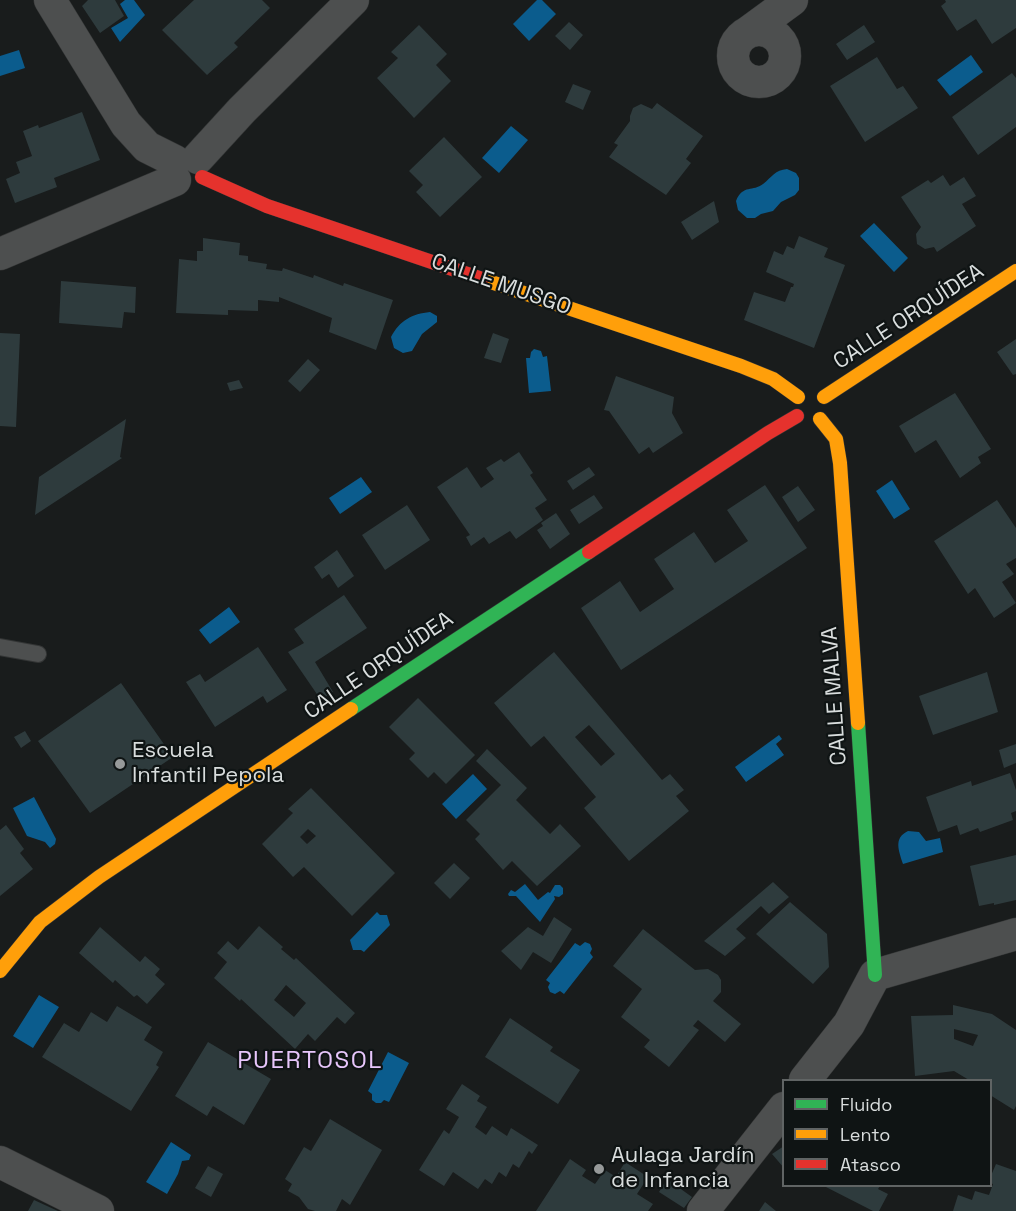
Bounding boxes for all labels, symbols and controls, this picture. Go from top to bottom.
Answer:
street label: CALLE MUSGO [428,249,574,321]
street label: CALLE ORQUÍDEA [829,259,989,375]
street label: CALLE ORQUÍDEA [299,606,459,726]
street label: CALLE MALVA [817,626,853,766]
place label: Escuela Infantil Pepola [132,738,284,790]
marker: Escuela Infantil Pepola [113,757,127,771]
district label: PUERTOSOL [237,1047,383,1075]
legend [782,1079,992,1187]
text: Fluido [840,1093,892,1116]
text: Lento [840,1123,890,1146]
place label: Aulaga Jardín de Infancia [611,1143,755,1194]
text: Atasco [840,1153,901,1176]
marker: Aulaga Jardín de Infancia [592,1162,606,1176]

